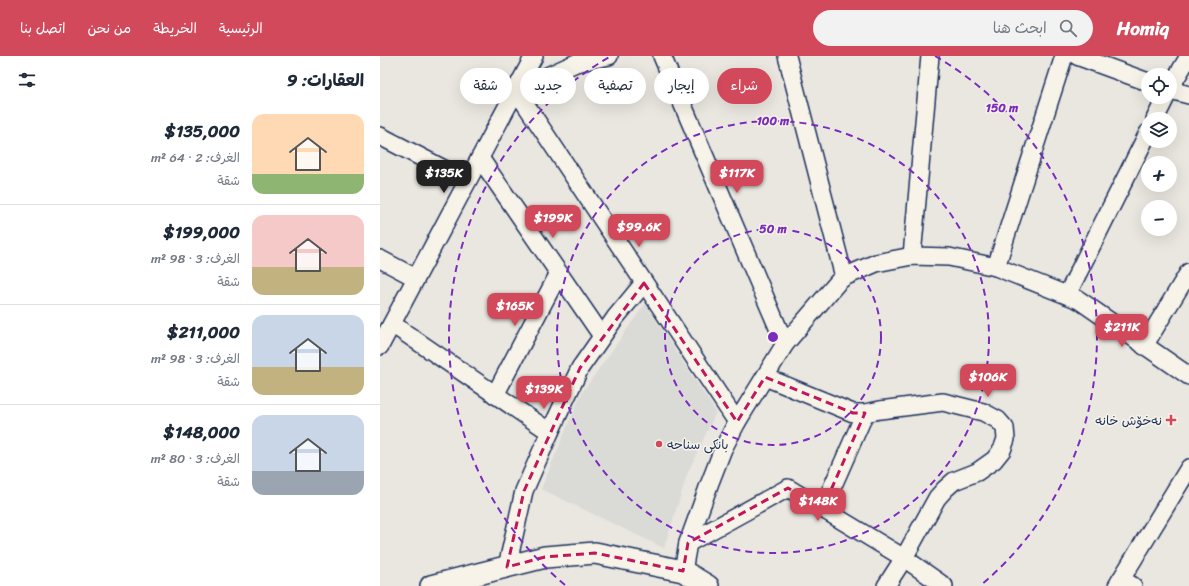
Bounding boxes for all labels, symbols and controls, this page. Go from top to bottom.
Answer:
search box [813,10,1093,46]
text: Homiq [1117,12,1169,45]
text: ابحث هنا [993,15,1047,41]
text: اتصل بنا [20,16,66,41]
text: من نحن [88,16,131,41]
text: الخريطة [153,16,197,41]
text: الرئيسية [219,16,263,41]
icon: search [1057,17,1079,39]
text: العقارات: 9 [287,65,364,95]
chip: شقة [460,68,512,104]
chip: جديد [520,68,576,104]
chip: تصفية [584,68,646,104]
chip: إيجار [654,68,709,104]
chip: شراء [717,68,772,104]
map controls [1141,68,1177,236]
button: locate [1141,68,1177,104]
icon: filters [16,69,38,91]
text: 150 m [986,97,1019,119]
text: 100 m [757,110,790,132]
button: layers [1141,112,1177,148]
text: $135,000 [165,116,240,146]
icon: home [284,130,332,178]
text: الغرف: 2 · 64 m² [151,146,240,169]
button: + [1141,156,1177,192]
pin: $135K [416,160,472,194]
pin: $117K [709,160,765,194]
text: $135K [425,161,463,184]
text: $117K [719,161,755,184]
text: شقة [217,169,240,192]
button: − [1141,200,1177,236]
pin: $199K [525,205,581,239]
text: $199K [534,206,572,229]
pin: $99.6K [606,214,672,248]
text: $99.6K [617,215,661,238]
text: $199,000 [164,217,240,247]
text: 50 m [759,218,787,240]
icon: home [284,231,332,279]
text: الغرف: 3 · 98 m² [151,247,240,270]
text: شقة [217,270,240,293]
pin: $165K [487,293,543,327]
text: $165K [496,294,534,317]
pin: $211K [1094,314,1150,348]
text: $211K [1104,315,1140,338]
text: $211,000 [167,317,240,347]
centre of rings [766,330,780,344]
icon: home [284,331,332,379]
text: الغرف: 3 · 98 m² [151,347,240,370]
pin: $106K [960,364,1016,398]
text: $106K [969,365,1007,388]
text: شقة [217,370,240,393]
pin: $139K [516,376,572,410]
text: $139K [525,377,563,400]
place label: نەخۆش خانە [1095,409,1162,432]
marker: نەخۆش خانە [1165,414,1177,426]
text: $148,000 [164,417,240,447]
icon: home [284,431,332,479]
place label: بانکی سناحە [667,433,729,456]
marker: بانکی سناحە [654,439,664,449]
text: الغرف: 3 · 80 m² [151,447,240,470]
text: شقة [217,470,240,493]
pin: $148K [790,488,846,522]
text: $148K [799,489,837,512]

